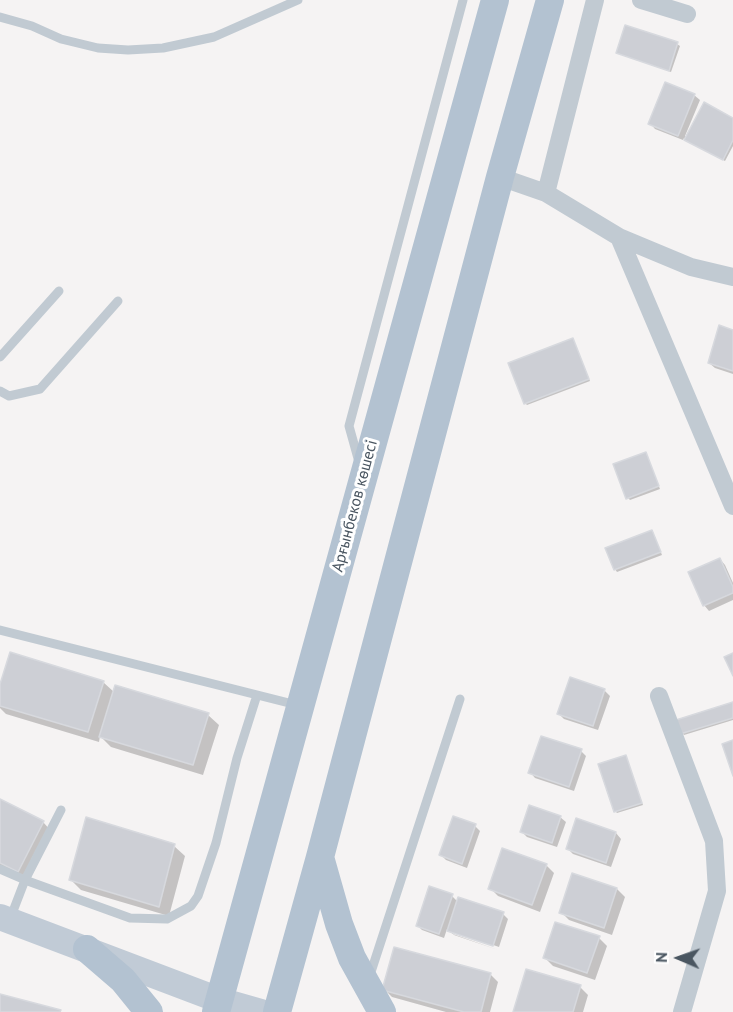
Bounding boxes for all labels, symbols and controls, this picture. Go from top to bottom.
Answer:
street label: Арғынбеков көшесі [328,438,382,574]
north arrow [649,928,709,988]
text: N [651,952,671,963]

